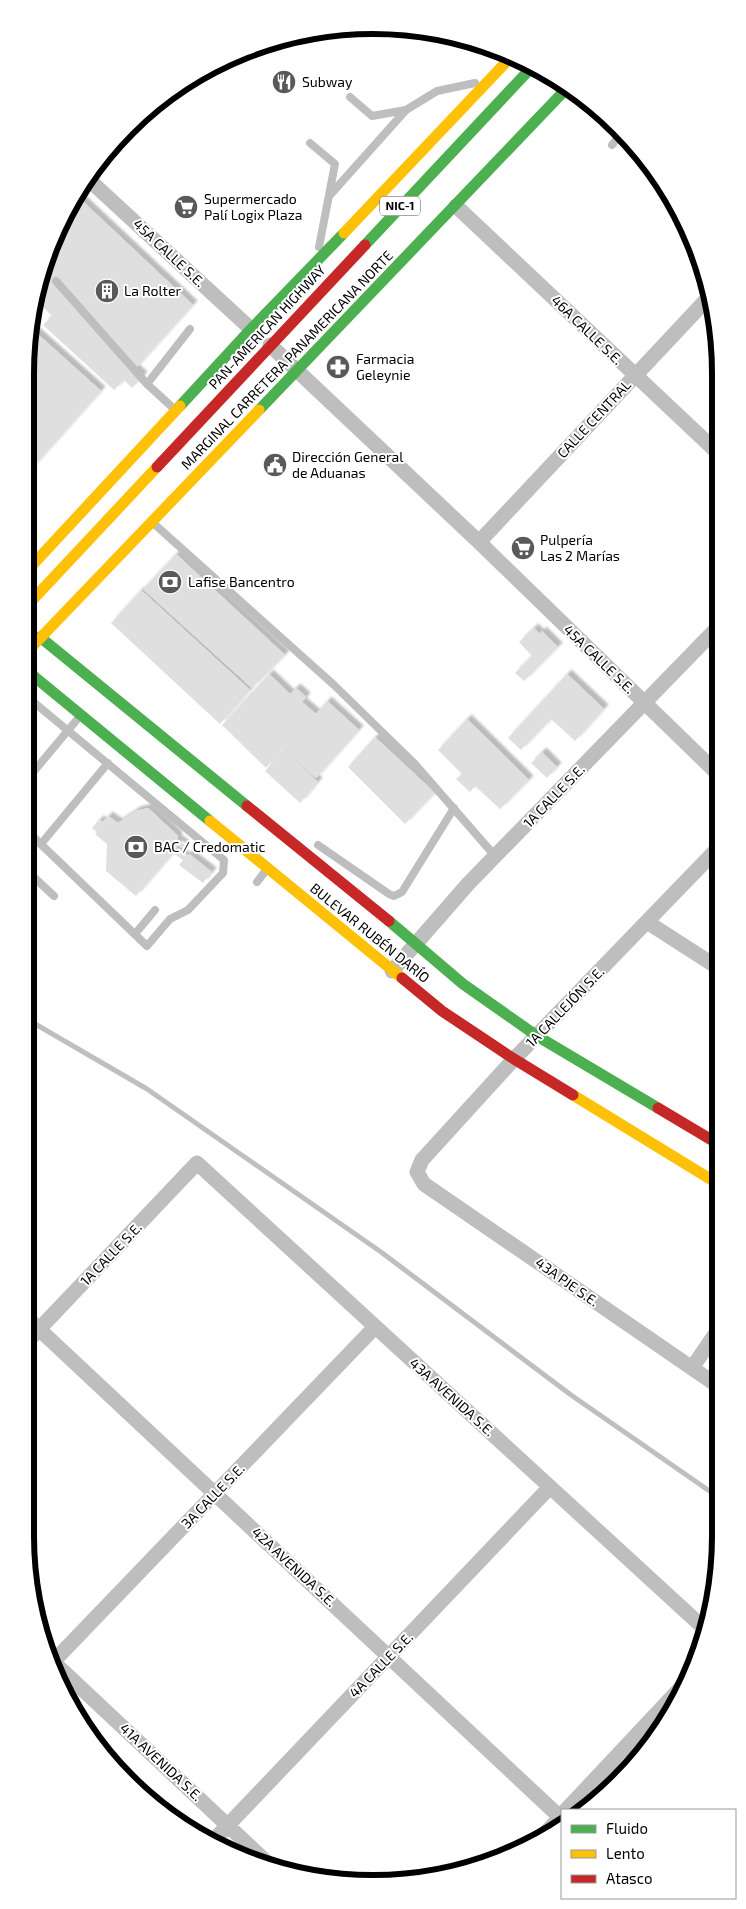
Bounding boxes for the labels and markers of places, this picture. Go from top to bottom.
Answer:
restaurant icon: Subway [271,69,297,95]
place label: Subway [302,73,353,90]
place label: Supermercado Palí Logix Plaza [204,190,303,223]
supermarket icon: Supermercado Palí Logix Plaza [173,194,199,220]
building icon: La Rolter [94,278,120,304]
place label: La Rolter [124,282,181,299]
place label: Farmacia Geleynie [356,350,414,383]
pharmacy icon: Farmacia Geleynie [325,354,351,380]
place label: Dirección General de Aduanas [292,448,404,481]
public building icon: Dirección General de Aduanas [262,452,288,478]
place label: Pulpería Las 2 Marías [540,531,620,564]
supermarket icon: Pulpería Las 2 Marías [510,535,536,561]
bank icon: Lafise Bancentro [157,569,183,595]
place label: Lafise Bancentro [188,573,295,590]
bank icon: BAC / Credomatic [123,834,149,860]
place label: BAC / Credomatic [154,838,265,855]

